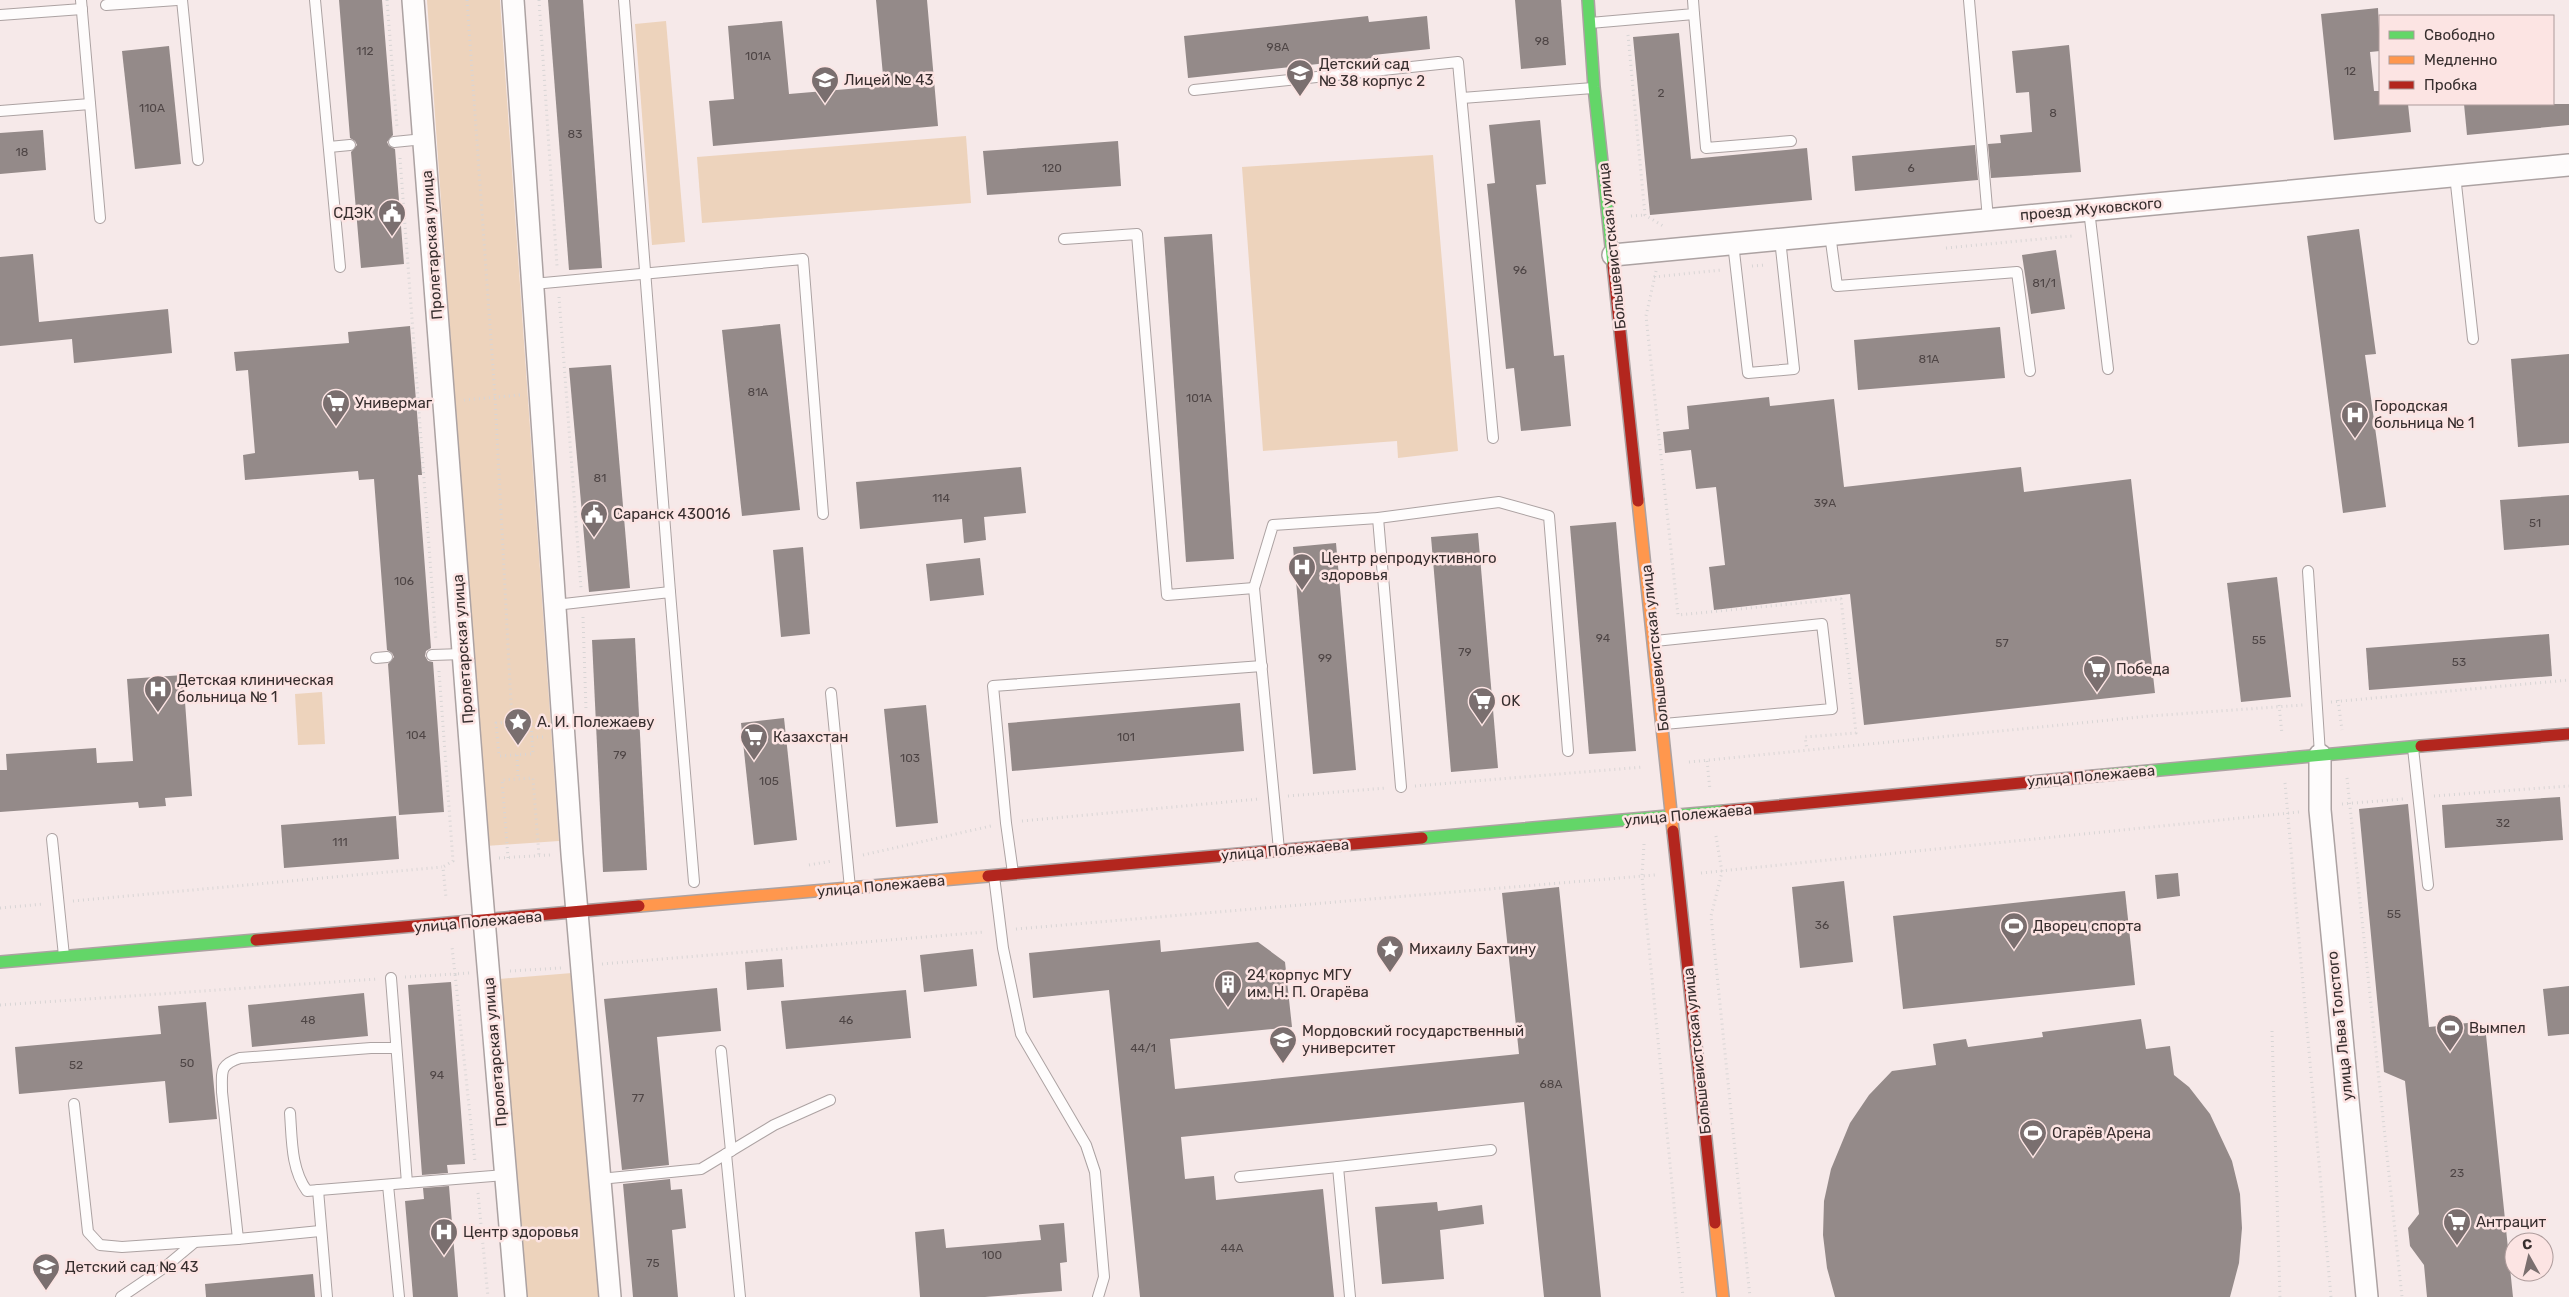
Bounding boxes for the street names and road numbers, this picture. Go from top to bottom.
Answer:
street label: Большевистская улица [1594,162,1630,330]
street label: Пролетарская улица [418,170,446,320]
street label: проезд Жуковского [2019,194,2163,224]
street label: Большевистская улица [1637,564,1673,732]
street label: Пролетарская улица [449,574,477,724]
street label: улица Полежаева [2026,761,2156,791]
street label: улица Полежаева [1623,800,1753,830]
street label: улица Полежаева [1220,835,1350,865]
street label: улица Полежаева [816,871,946,901]
street label: улица Полежаева [413,907,543,937]
street label: улица Льва Толстого [2323,950,2357,1102]
street label: Большевистская улица [1679,967,1715,1135]
street label: Пролетарская улица [480,977,510,1127]

